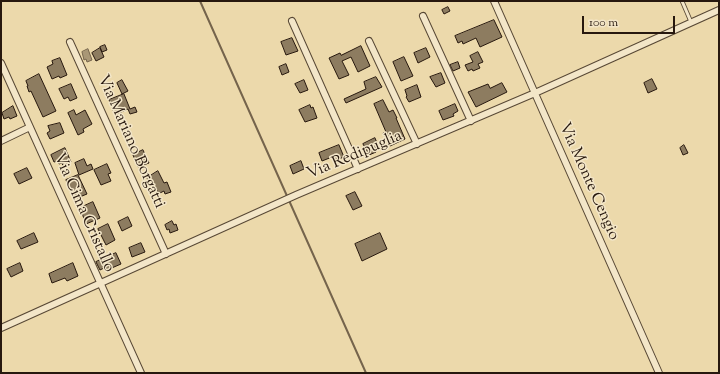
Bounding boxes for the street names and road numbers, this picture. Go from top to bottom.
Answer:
street label: Via Mariano Borgatti [92,72,168,212]
street label: Via Monte Cengio [554,120,622,244]
street label: Via Redipuglia [305,127,405,185]
street label: Via Cima Cristallo [48,150,118,276]

